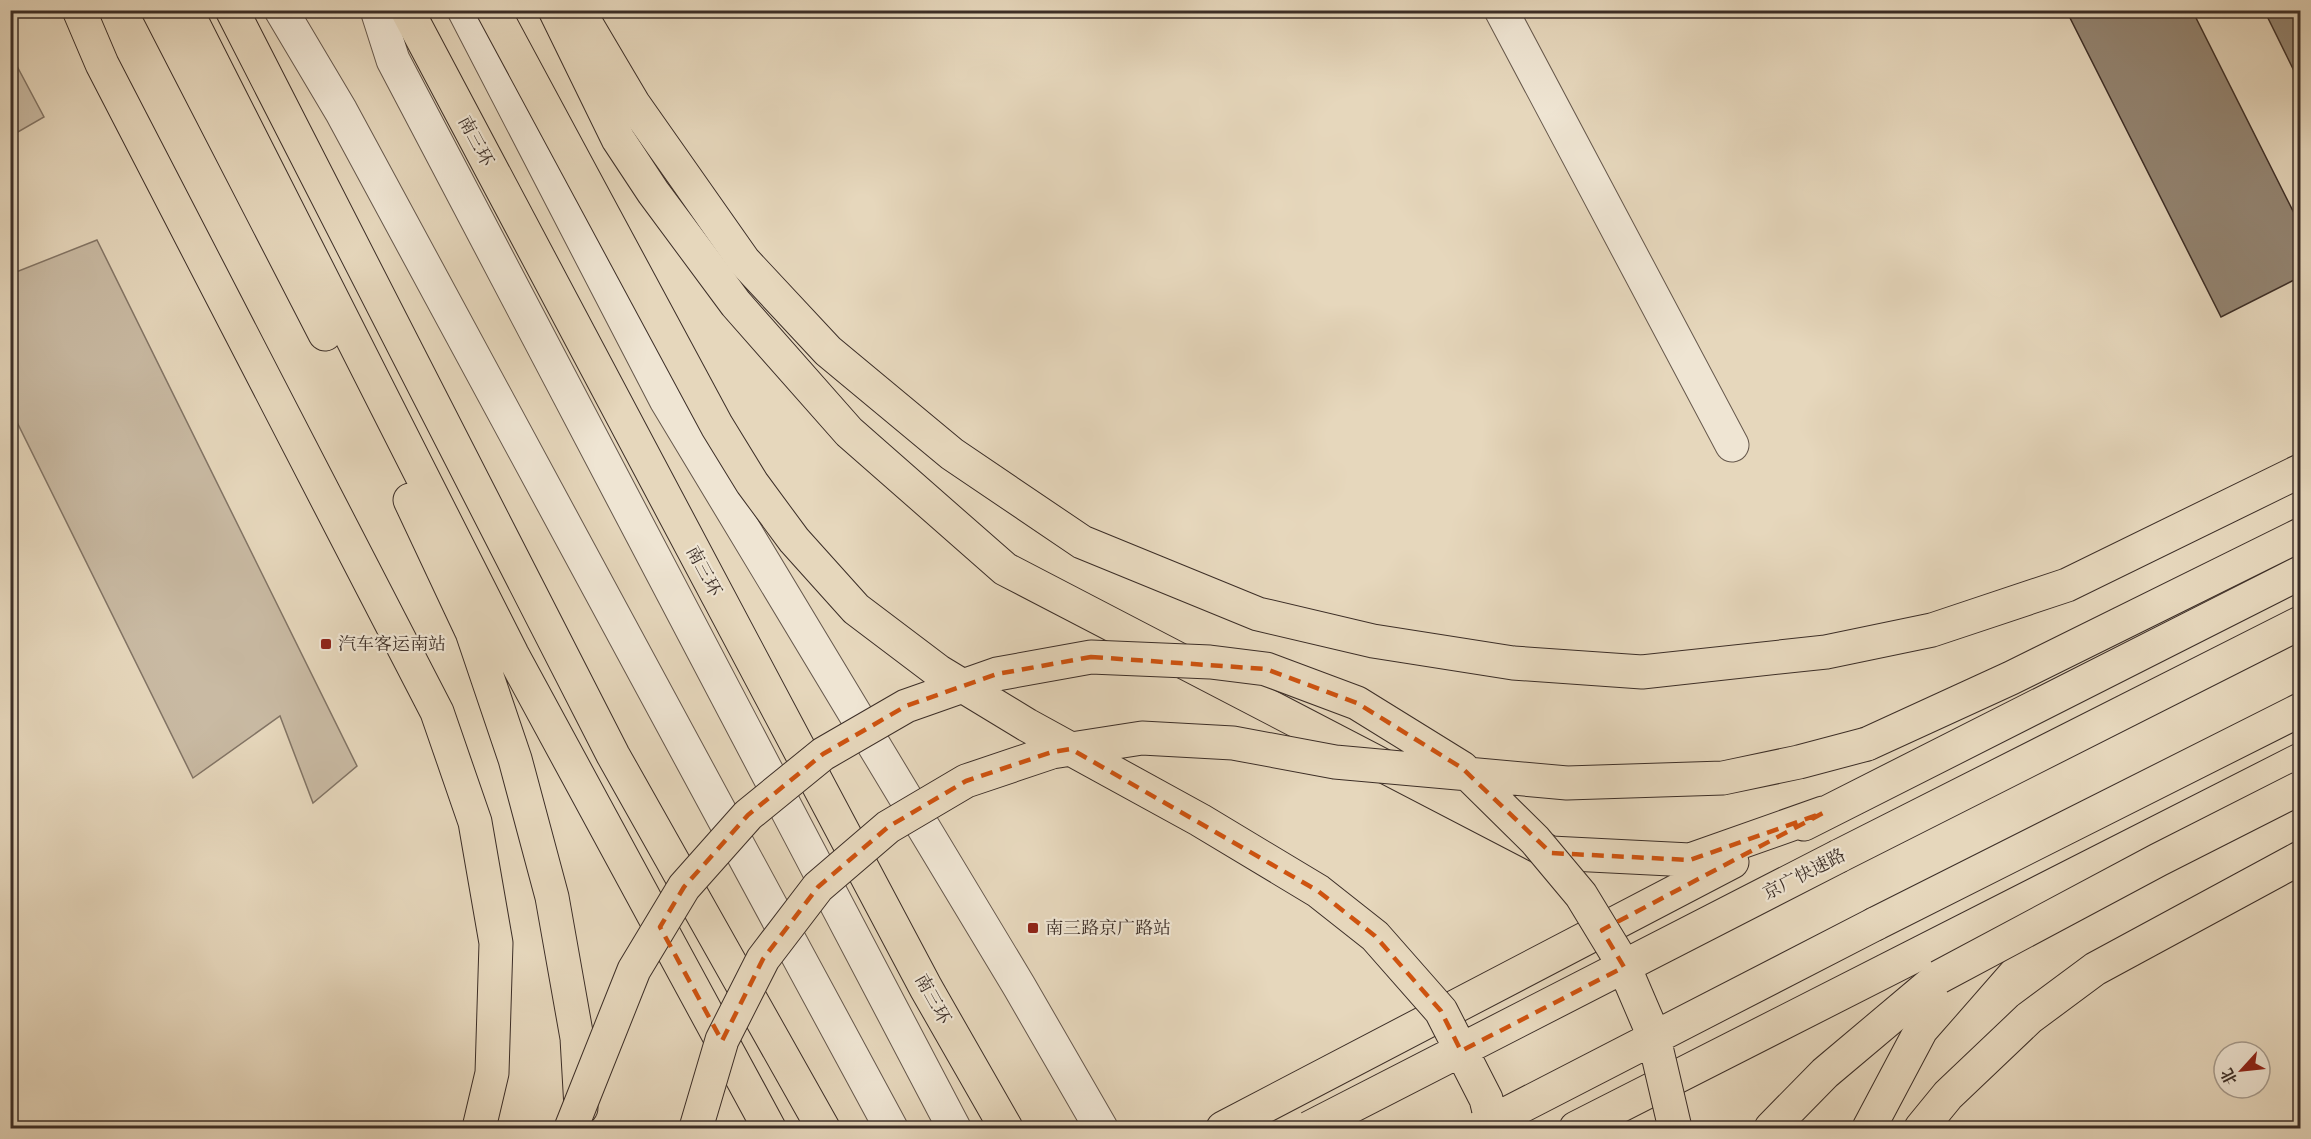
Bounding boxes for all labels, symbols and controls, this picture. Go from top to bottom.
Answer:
street label: 南三环 [451,112,498,171]
street label: 南三环 [679,542,726,601]
place label: 汽车客运南站 [338,633,446,658]
marker: 汽车客运南站 [319,637,333,651]
street label: 京广快速路 [1759,844,1850,907]
place label: 南三路京广路站 [1045,917,1171,942]
marker: 南三路京广路站 [1026,921,1040,935]
street label: 南三环 [908,970,956,1029]
north arrow [2212,1040,2272,1100]
text: 北 [2217,1064,2244,1088]

